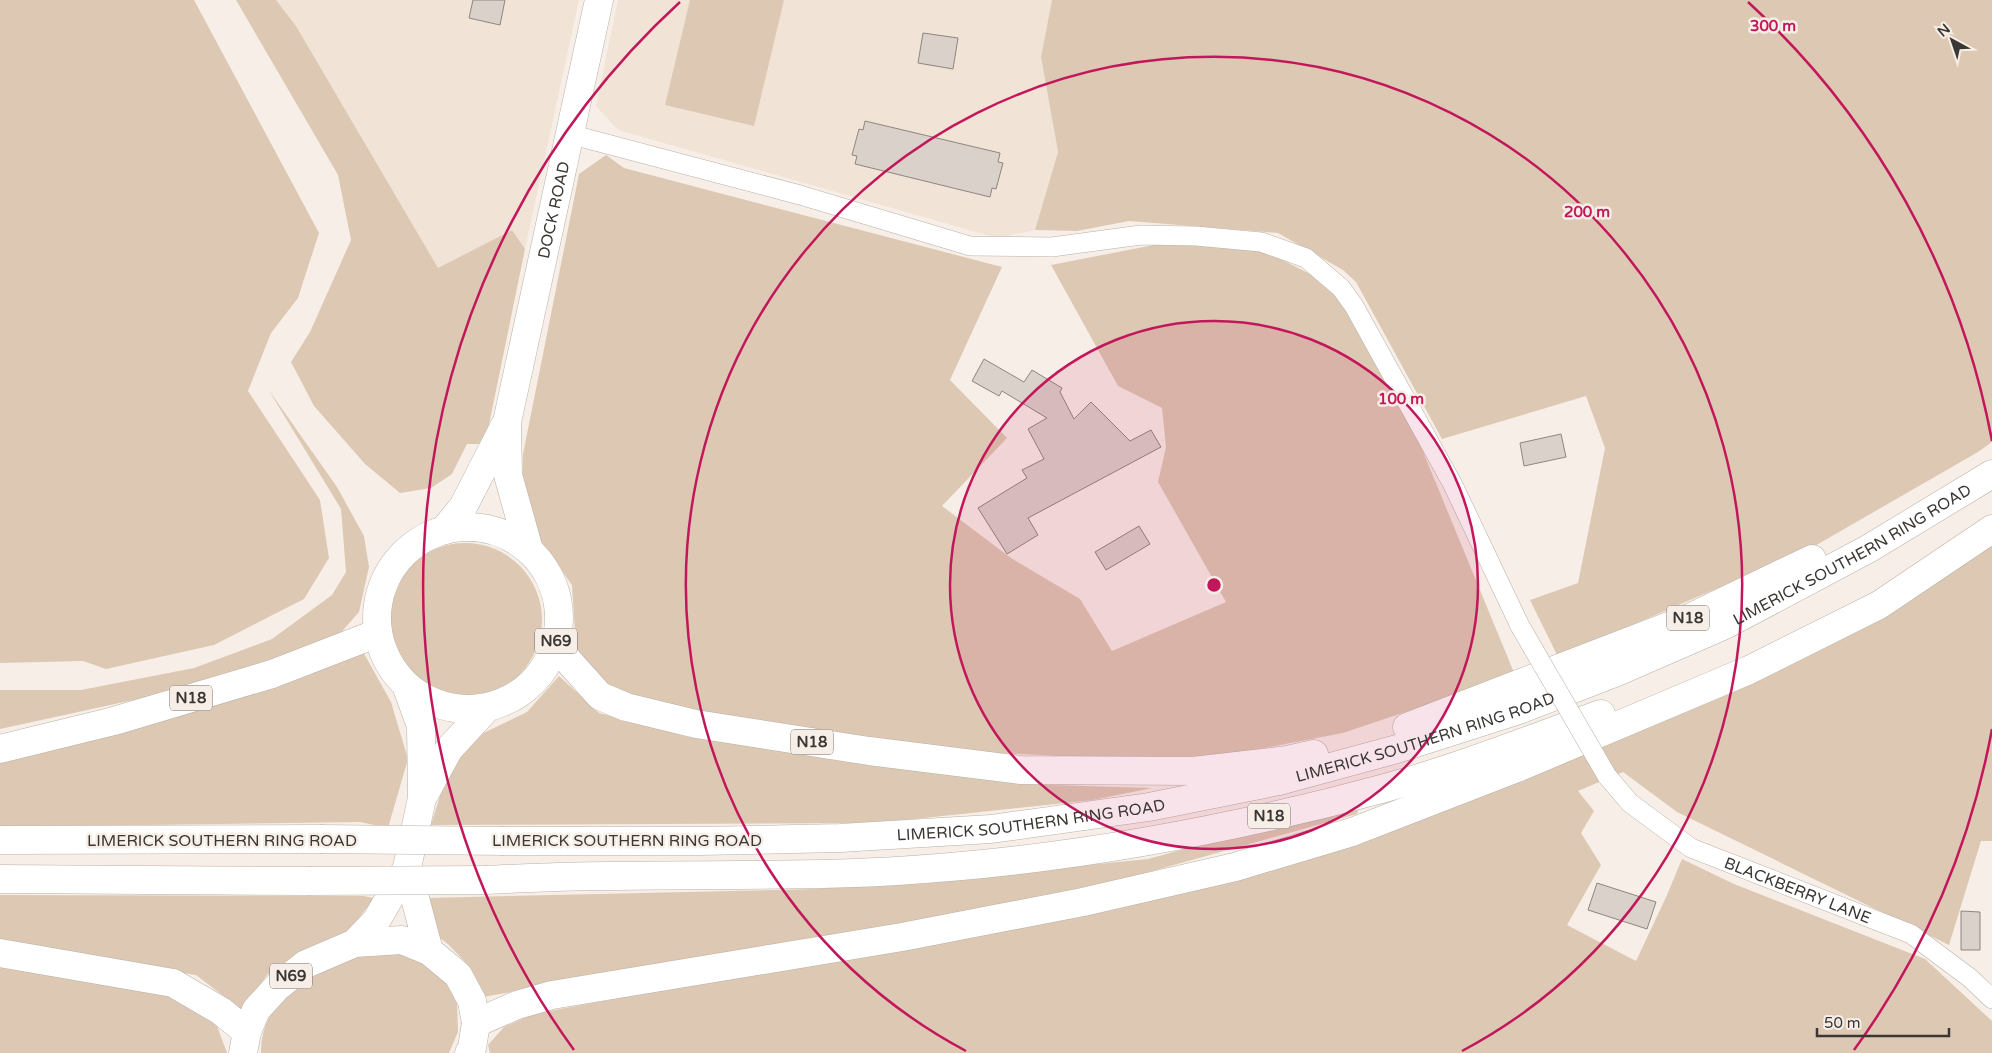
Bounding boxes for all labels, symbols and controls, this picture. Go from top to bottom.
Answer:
north arrow [1927,15,1977,65]
text: 300 m [1750,17,1796,35]
text: N [1934,20,1954,41]
street label: DOCK ROAD [534,159,575,261]
text: 200 m [1564,203,1610,221]
text: 100 m [1378,390,1424,408]
street label: LIMERICK SOUTHERN RING ROAD [1730,480,1975,630]
centre of rings [1205,576,1223,594]
road number: N18 [1667,606,1709,630]
road number: N69 [535,628,577,654]
road number: N18 [170,686,212,710]
street label: LIMERICK SOUTHERN RING ROAD [1294,688,1558,787]
road number: N18 [791,730,833,754]
street label: LIMERICK SOUTHERN RING ROAD [896,795,1167,846]
road number: N18 [1248,804,1290,828]
street label: LIMERICK SOUTHERN RING ROAD [87,831,357,851]
street label: LIMERICK SOUTHERN RING ROAD [492,831,762,851]
street label: BLACKBERRY LANE [1721,853,1874,928]
road number: N69 [270,964,312,988]
scale bar [1817,1006,1950,1038]
text: 50 m [1824,1014,1861,1032]

